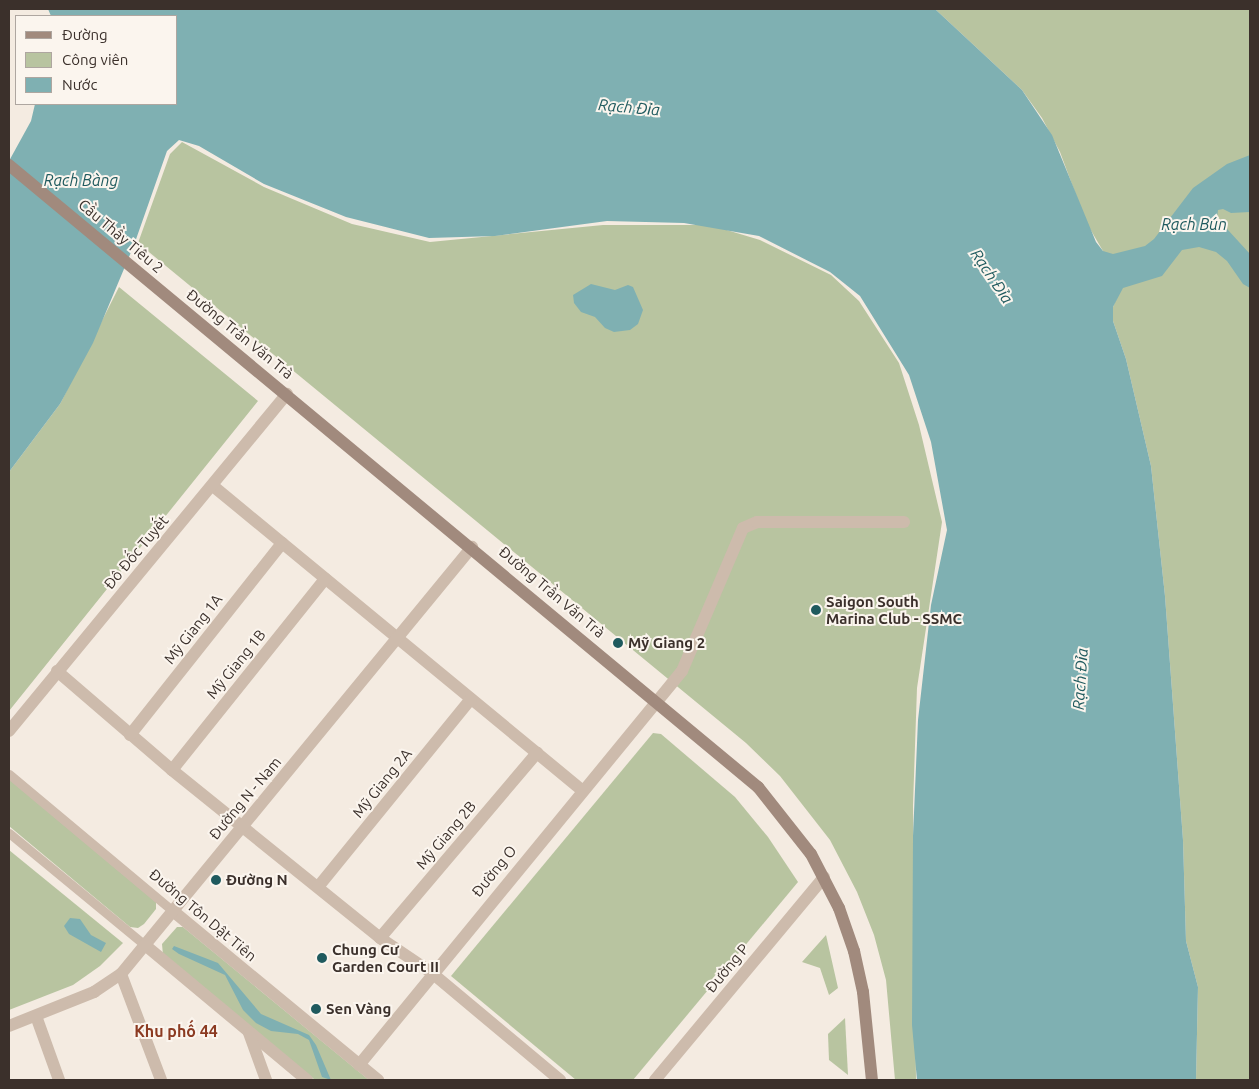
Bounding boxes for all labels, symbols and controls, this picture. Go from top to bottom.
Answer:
legend [15,15,178,105]
text: Đường [62,26,108,43]
text: Công viên [62,51,128,68]
text: Nước [62,76,97,93]
water label: Rạch Đỉa [597,95,661,119]
water label: Rạch Bàng [44,170,118,190]
street label: Cầu Thầy Tiêu 2 [75,195,167,277]
water label: Rạch Bún [1161,214,1227,234]
water label: Rạch Đỉa [967,245,1017,307]
street label: Đường Trần Văn Trà [183,285,297,383]
street label: Đô Đốc Tuyết [100,511,172,593]
street label: Đường Trần Văn Trà [495,543,609,641]
street label: Mỹ Giang 1A [160,590,226,668]
place label: Saigon South Marina Club - SSMC [826,592,962,627]
marker: Saigon South Marina Club - SSMC [810,604,822,616]
street label: Mỹ Giang 1B [203,626,269,702]
place label: Mỹ Giang 2 [628,634,705,652]
marker: Mỹ Giang 2 [612,637,624,649]
water label: Rạch Đỉa [1068,648,1092,710]
street label: Mỹ Giang 2A [349,745,415,821]
street label: Đường N - Nam [205,753,285,843]
street label: Mỹ Giang 2B [412,797,480,873]
street label: Đường O [468,842,520,900]
street label: Đường Tôn Dật Tiên [146,865,260,965]
place label: Đường N [226,871,288,889]
marker: Đường N [210,874,222,886]
place label: Chung Cư Garden Court II [332,940,439,975]
street label: Đường P [701,940,753,996]
marker: Chung Cư Garden Court II [316,952,328,964]
place label: Sen Vàng [326,1000,391,1018]
marker: Sen Vàng [310,1003,322,1015]
district label: Khu phố 44 [134,1021,218,1041]

